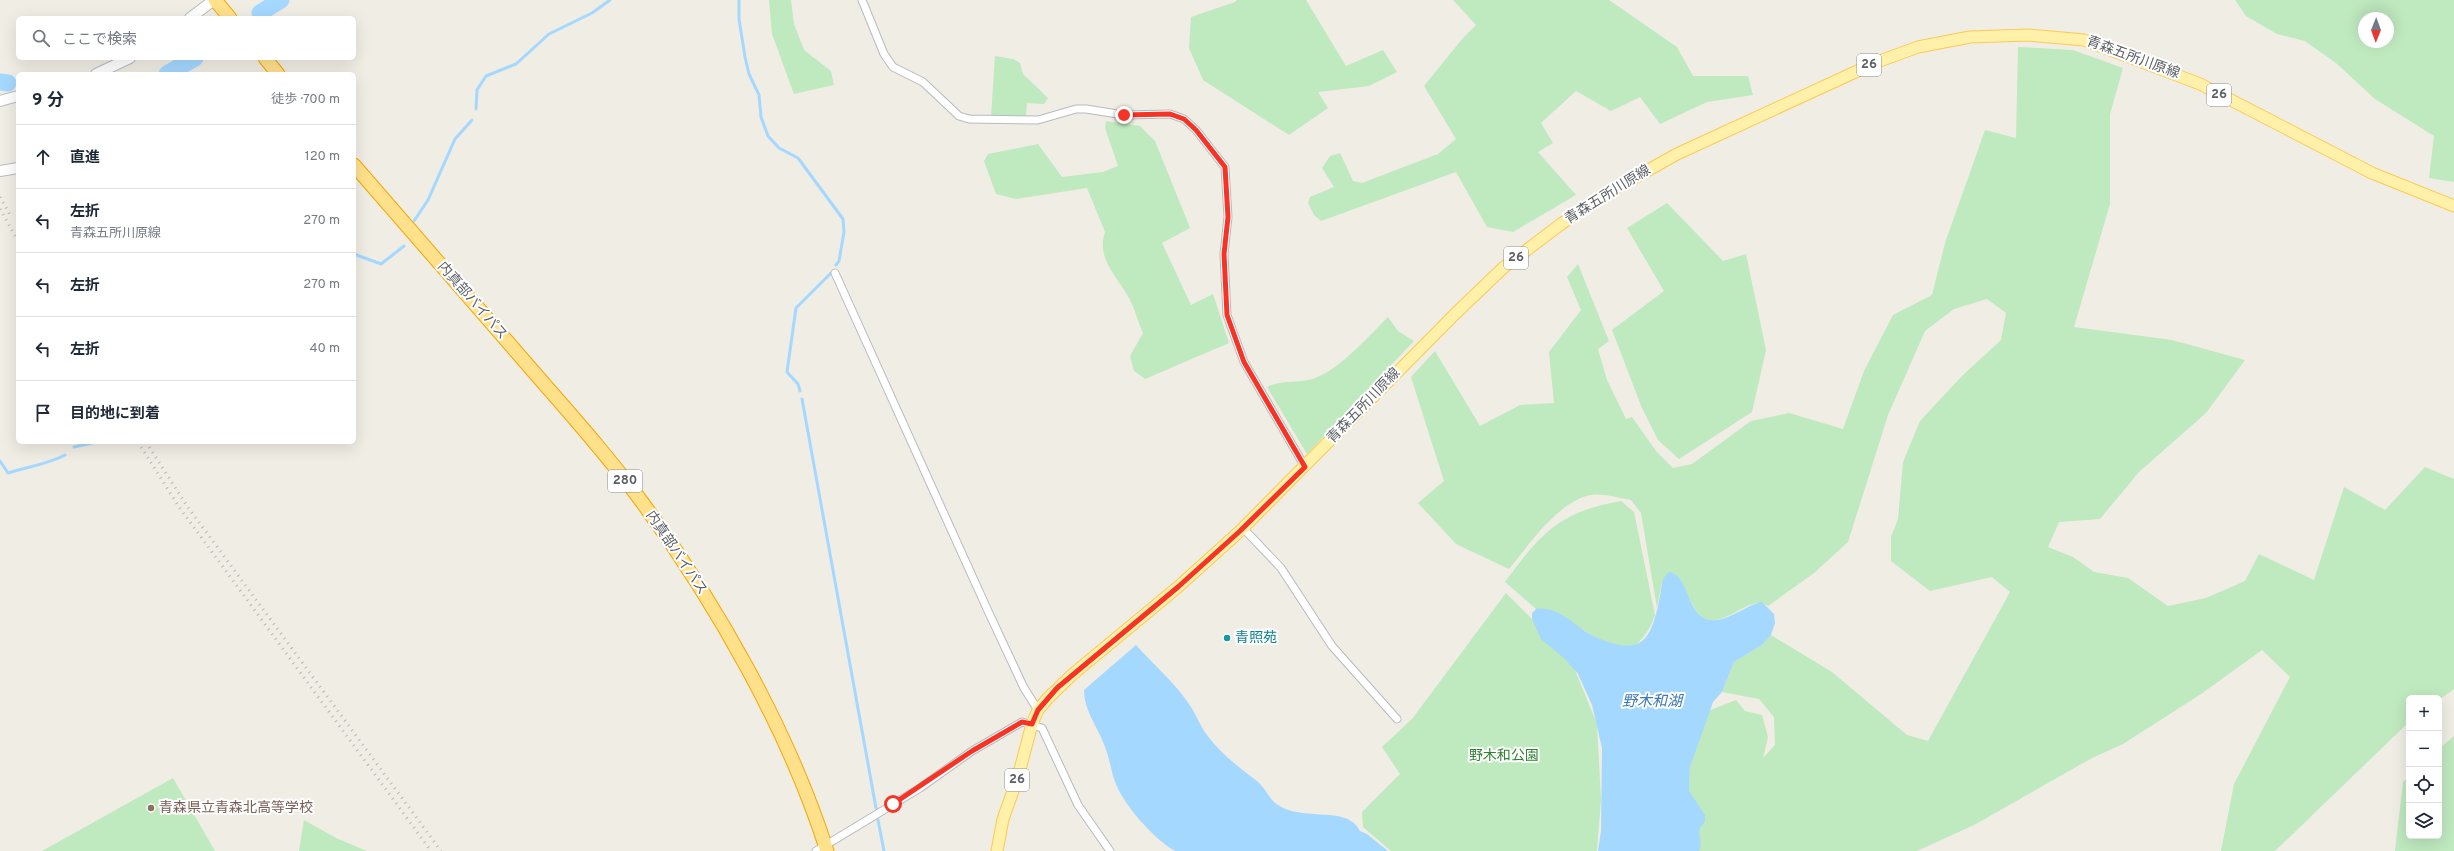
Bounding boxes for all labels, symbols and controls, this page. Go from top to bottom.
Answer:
north arrow [2358,12,2394,48]
search box [16,16,356,60]
icon: search [30,27,52,49]
text: ここで検索 [62,31,137,50]
street label: 青森五所川原線 [2084,33,2182,83]
road number: 26 [1857,54,1881,76]
road number: 26 [2207,84,2231,106]
text: 9 分 [32,90,64,112]
text: 徒歩 · 700 m [271,92,340,108]
route end [1115,106,1133,124]
icon: ahead [32,146,54,168]
text: 直進 [70,149,100,168]
text: 120 m [305,149,340,165]
street label: 青森五所川原線 [1562,162,1654,228]
text: 左折 [70,203,100,222]
icon: left [32,210,54,232]
text: 270 m [303,213,340,229]
text: 青森五所川原線 [70,226,161,242]
road number: 26 [1504,247,1528,269]
street label: 内真部バイパス [434,259,510,343]
icon: left [32,274,54,296]
text: 左折 [70,277,100,296]
text: 270 m [303,277,340,293]
icon: left [32,338,54,360]
text: 左折 [70,341,100,360]
text: 40 m [310,341,340,357]
street label: 青森五所川原線 [1324,365,1404,447]
icon: arrive [32,402,54,424]
text: 目的地に到着 [70,405,160,424]
road number: 280 [608,470,642,492]
street label: 内真部バイパス [642,508,710,598]
place label: 青照苑 [1235,630,1277,647]
marker: 青照苑 [1222,633,1232,643]
water label: 野木和湖 [1622,693,1684,712]
map controls [2406,695,2442,839]
button: + [2406,695,2442,731]
button: − [2406,731,2442,767]
park label: 野木和公園 [1469,748,1539,765]
button: locate [2406,767,2442,803]
road number: 26 [1005,769,1029,791]
route start [884,795,902,813]
place label: 青森県立青森北高等学校 [159,799,313,817]
marker: 青森県立青森北高等学校 [146,803,156,813]
button: layers [2406,803,2442,839]

